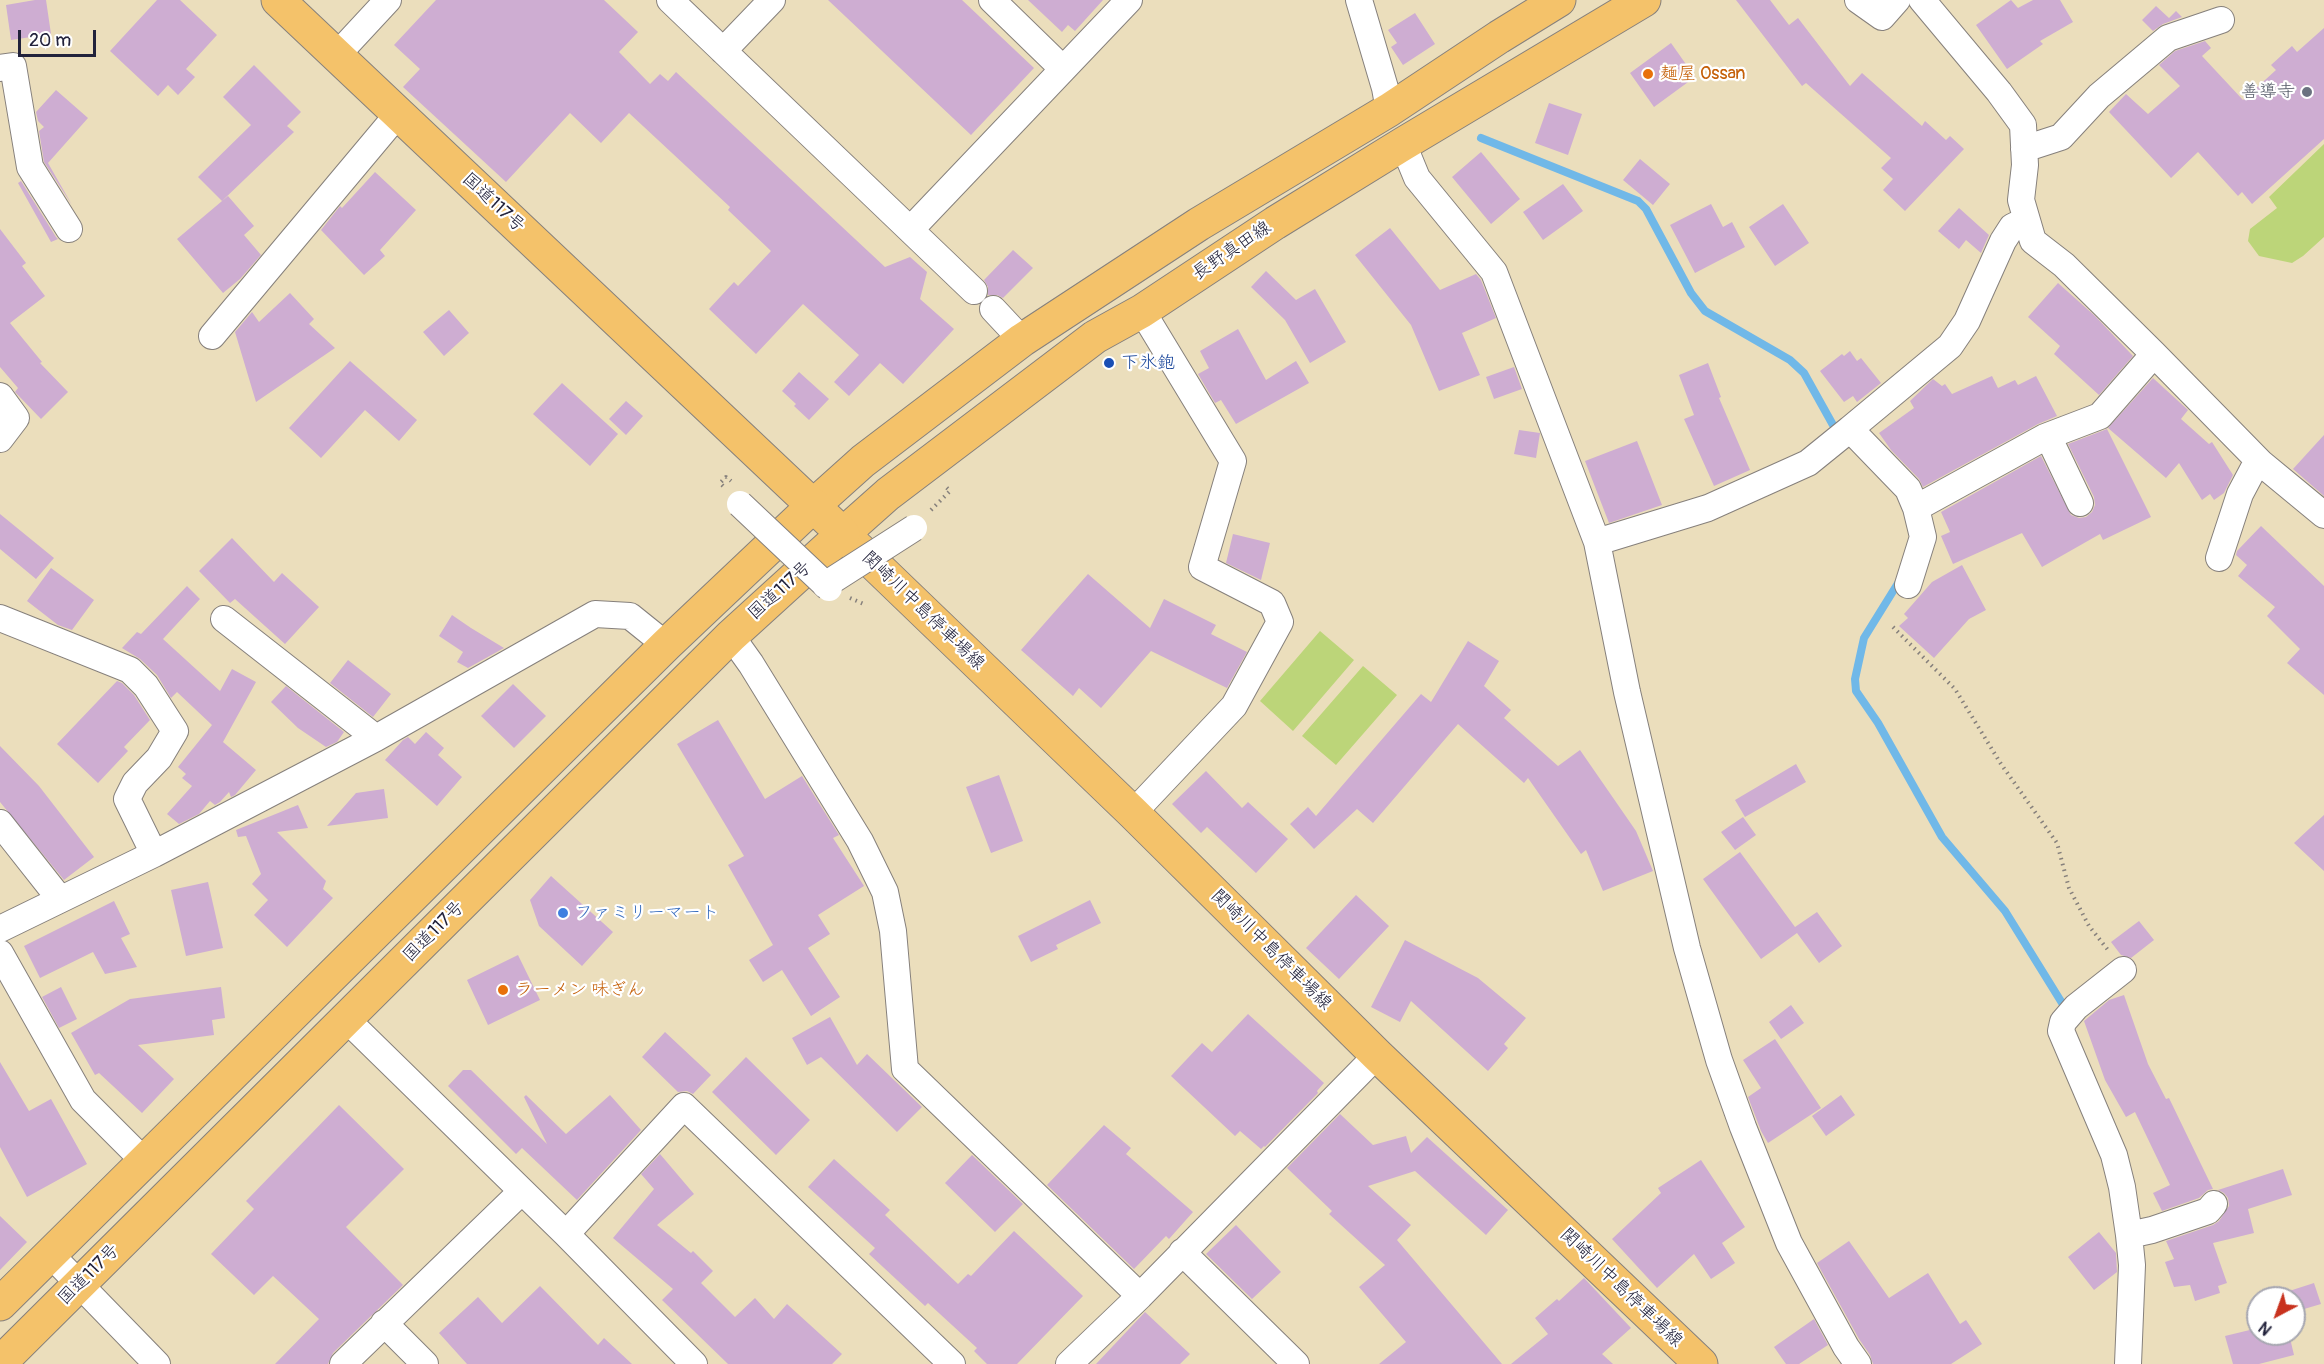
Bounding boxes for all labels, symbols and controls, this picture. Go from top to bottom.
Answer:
scale bar [21,18,99,56]
text: 20 m [29,29,71,52]
place label: 麺屋 Ossan [1660,63,1745,85]
marker: 麺屋 Ossan [1641,67,1655,81]
place label: 善導寺 [2241,81,2295,103]
marker: 善導寺 [2300,85,2314,99]
street label: 国道117号 [457,169,529,237]
street label: 長野真田線 [1189,217,1275,285]
place label: 下氷鉋 [1121,352,1175,374]
marker: 下氷鉋 [1102,356,1116,370]
street label: 関崎川中島停車場線 [857,547,989,675]
street label: 国道117号 [744,557,816,625]
street label: 関崎川中島停車場線 [1206,885,1336,1015]
street label: 国道117号 [399,897,469,967]
place label: ファミリーマート [575,902,719,924]
marker: ファミリーマート [556,906,570,920]
place label: ラーメン 味ぎん [515,979,645,1001]
marker: ラーメン 味ぎん [496,983,510,997]
street label: 関崎川中島停車場線 [1555,1224,1687,1352]
street label: 国道117号 [54,1240,124,1310]
north arrow [2246,1286,2306,1346]
text: N [2255,1317,2276,1339]

